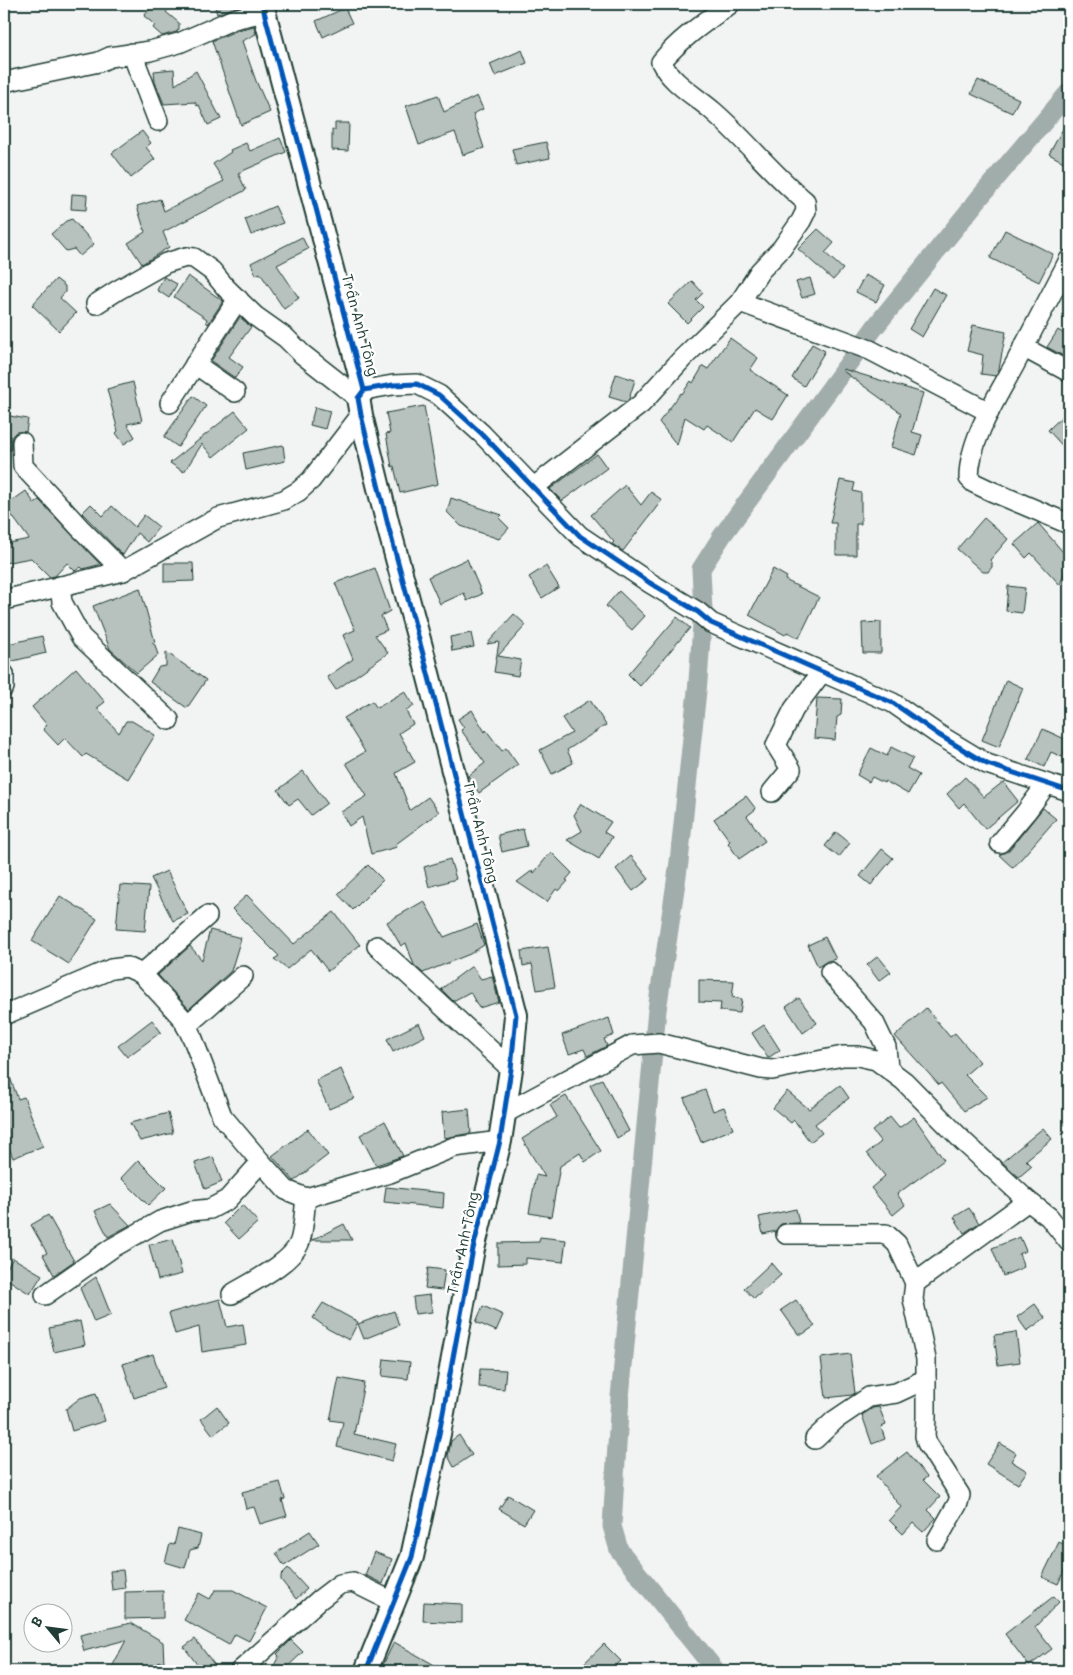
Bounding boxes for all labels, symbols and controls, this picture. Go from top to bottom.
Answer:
street label: Trần Anh Tông [338,272,384,378]
street label: Trần Anh Tông [460,779,504,885]
street label: Trần Anh Tông [441,1189,483,1296]
north arrow [22,1602,72,1652]
text: B [26,1613,47,1630]

